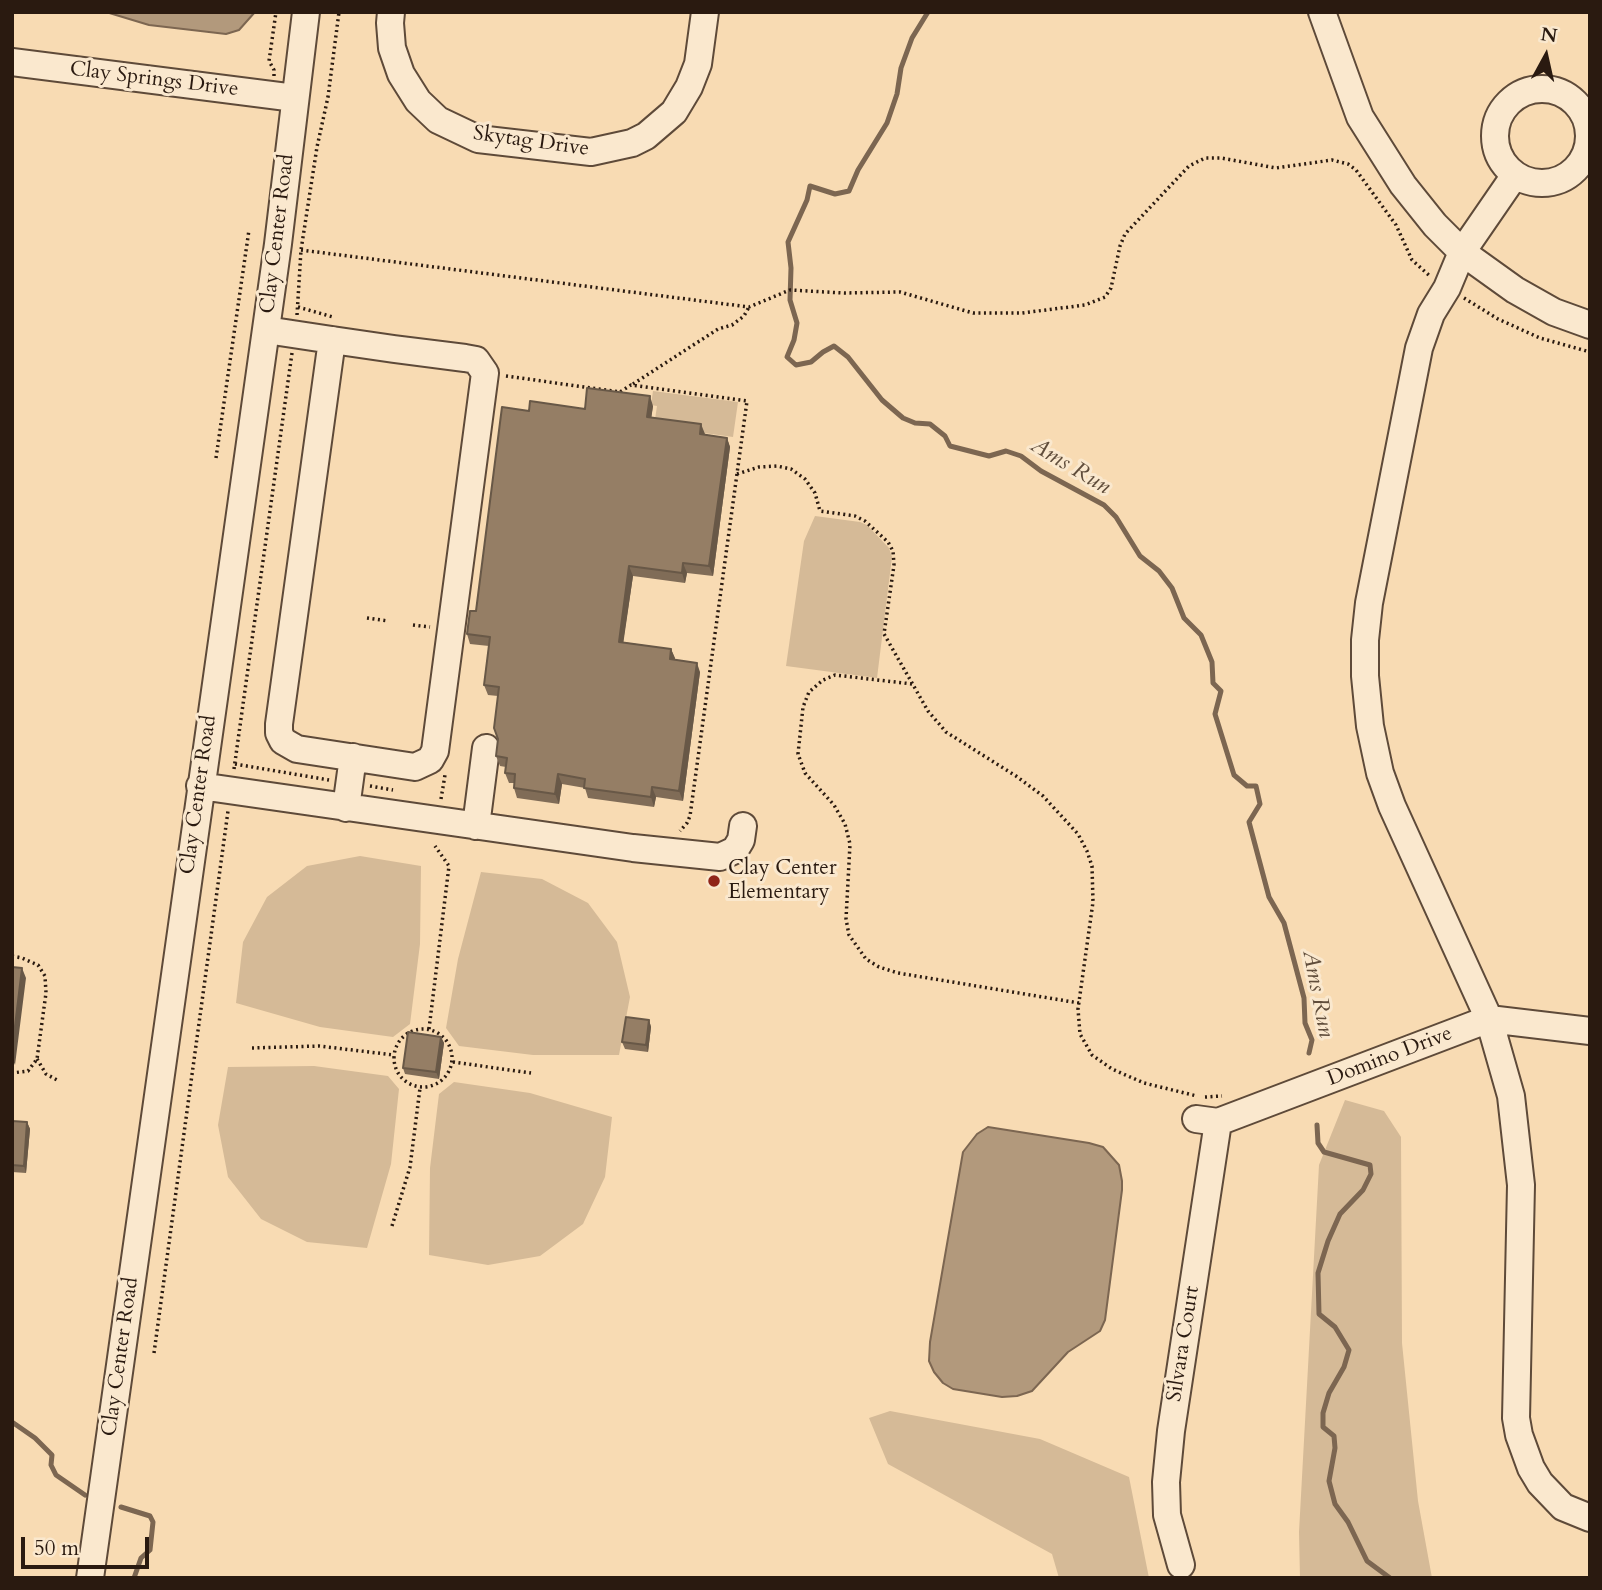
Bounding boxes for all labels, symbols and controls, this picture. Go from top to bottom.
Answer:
north arrow [1511,21,1581,91]
text: N [1539,21,1559,49]
street label: Clay Springs Drive [68,57,240,103]
street label: Skytag Drive [471,121,591,163]
street label: Clay Center Road [256,153,300,315]
water label: Ams Run [1025,432,1115,502]
street label: Clay Center Road [175,714,223,876]
place label: Clay Center Elementary [728,856,837,906]
marker: Clay Center Elementary [706,873,722,889]
water label: Ams Run [1295,948,1339,1040]
street label: Domino Drive [1324,1022,1456,1092]
street label: Clay Center Road [97,1276,145,1438]
street label: Silvara Court [1162,1284,1206,1404]
scale bar [24,1524,152,1568]
text: 50 m [34,1534,79,1563]

